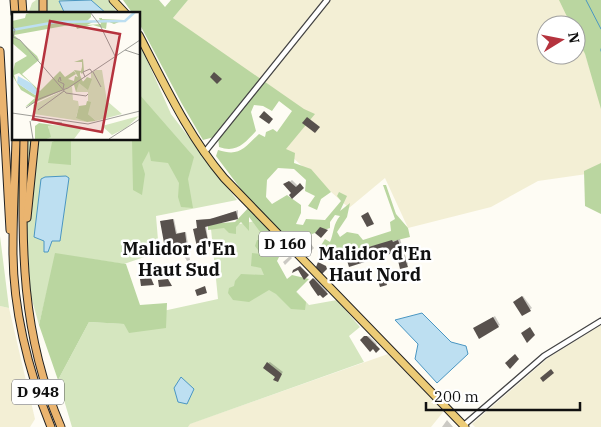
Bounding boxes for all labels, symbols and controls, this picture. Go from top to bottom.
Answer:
inset map [12,12,140,140]
north arrow [536,15,586,65]
text: N [564,31,584,45]
road number: D 160 [259,232,311,256]
district label: Malidor d'En Haut Sud [122,237,236,281]
district label: Malidor d'En Haut Nord [318,242,432,286]
road number: D 948 [12,380,64,404]
scale bar [426,380,580,412]
text: 200 m [434,387,479,406]

